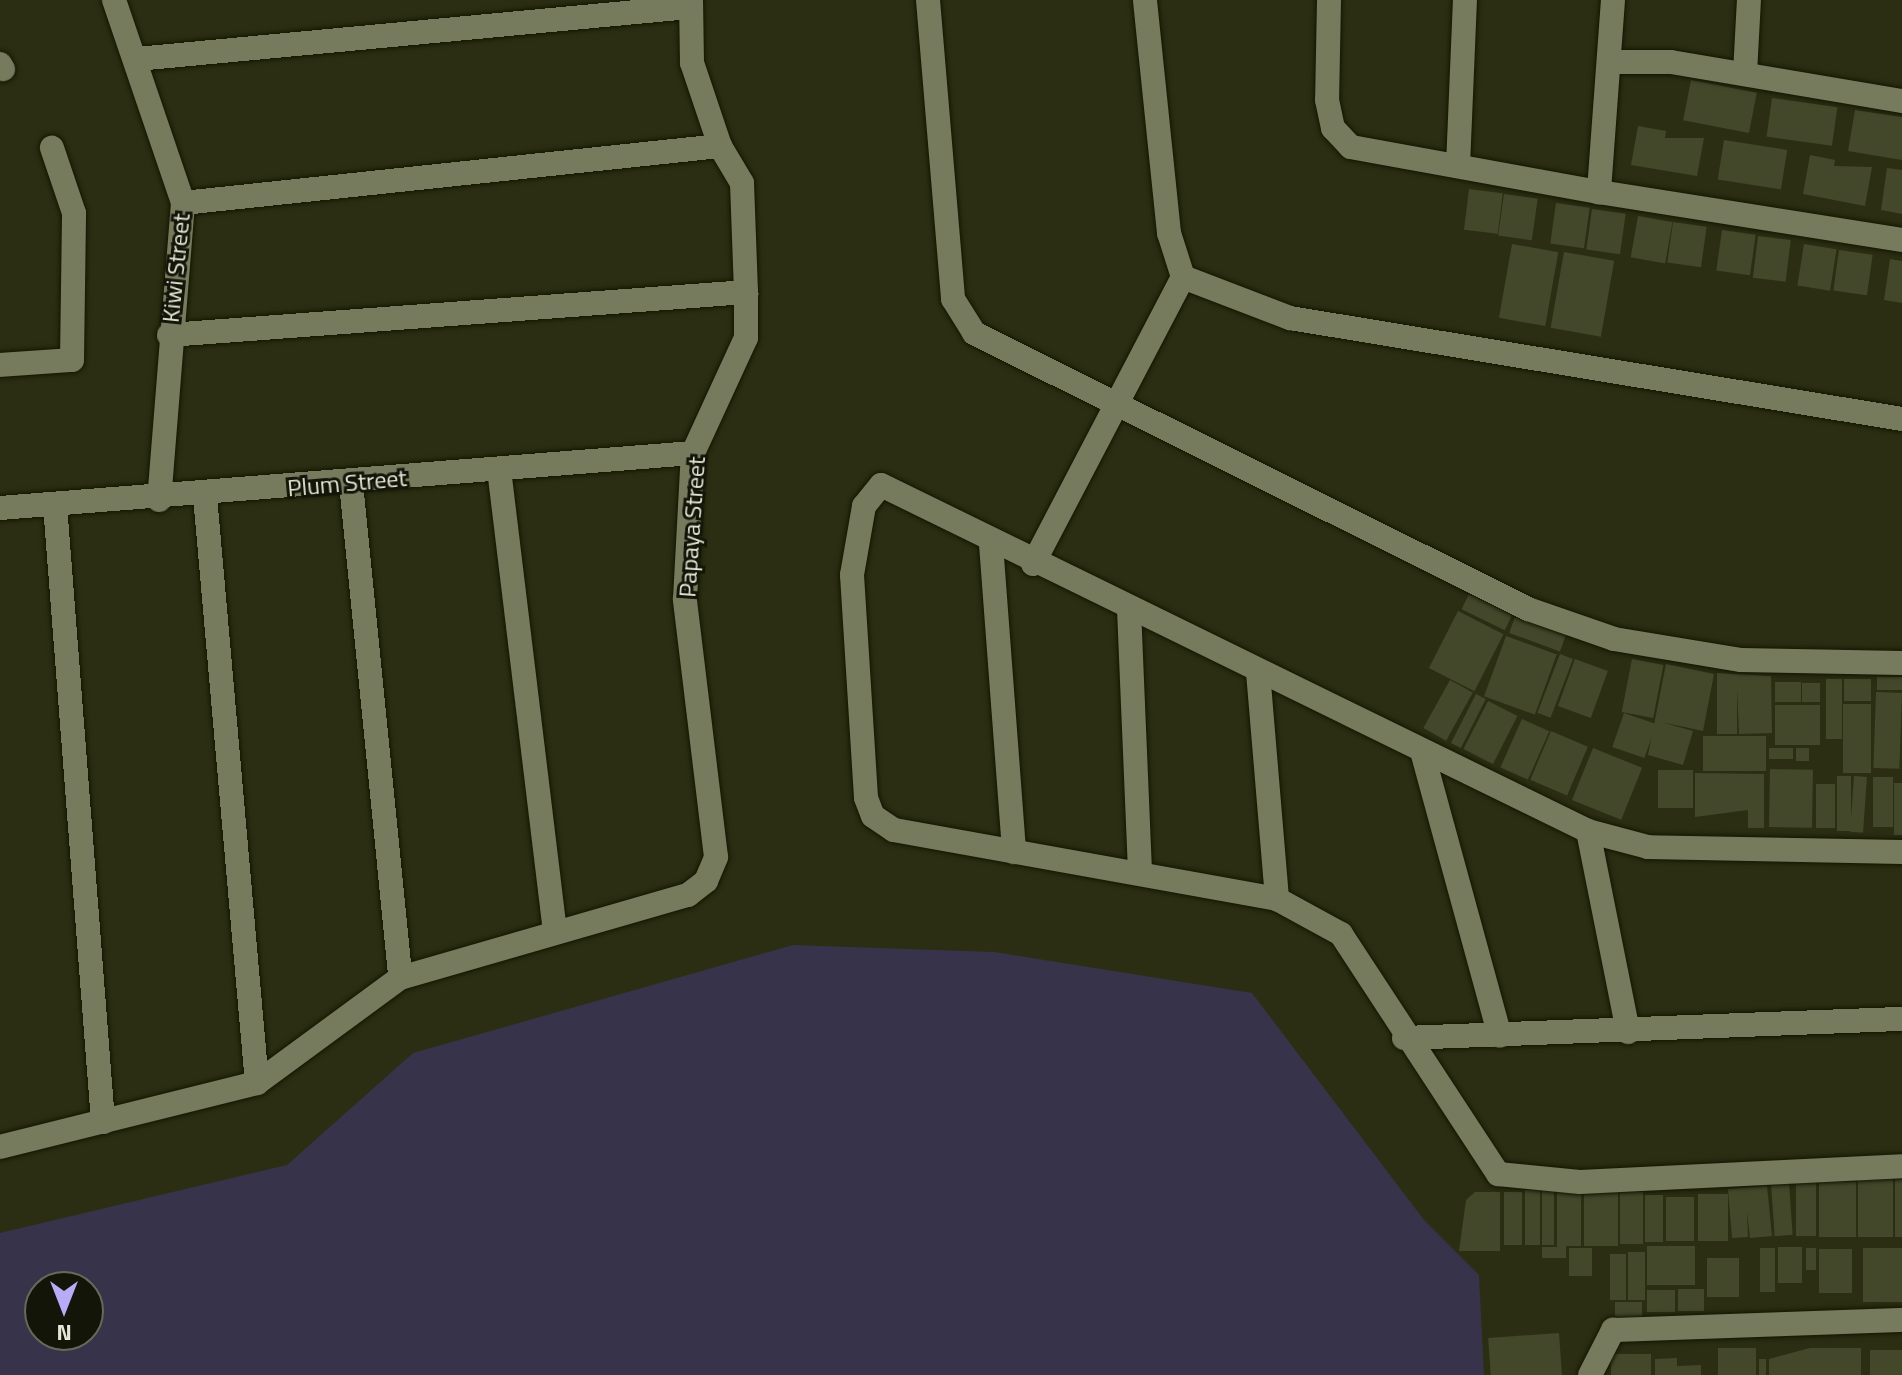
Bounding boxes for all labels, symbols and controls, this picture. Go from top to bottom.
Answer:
street label: Kiwi Street [156,212,196,324]
street label: Papaya Street [673,456,711,598]
street label: Plum Street [286,463,408,503]
north arrow [24,1271,104,1351]
text: N [56,1316,72,1350]

